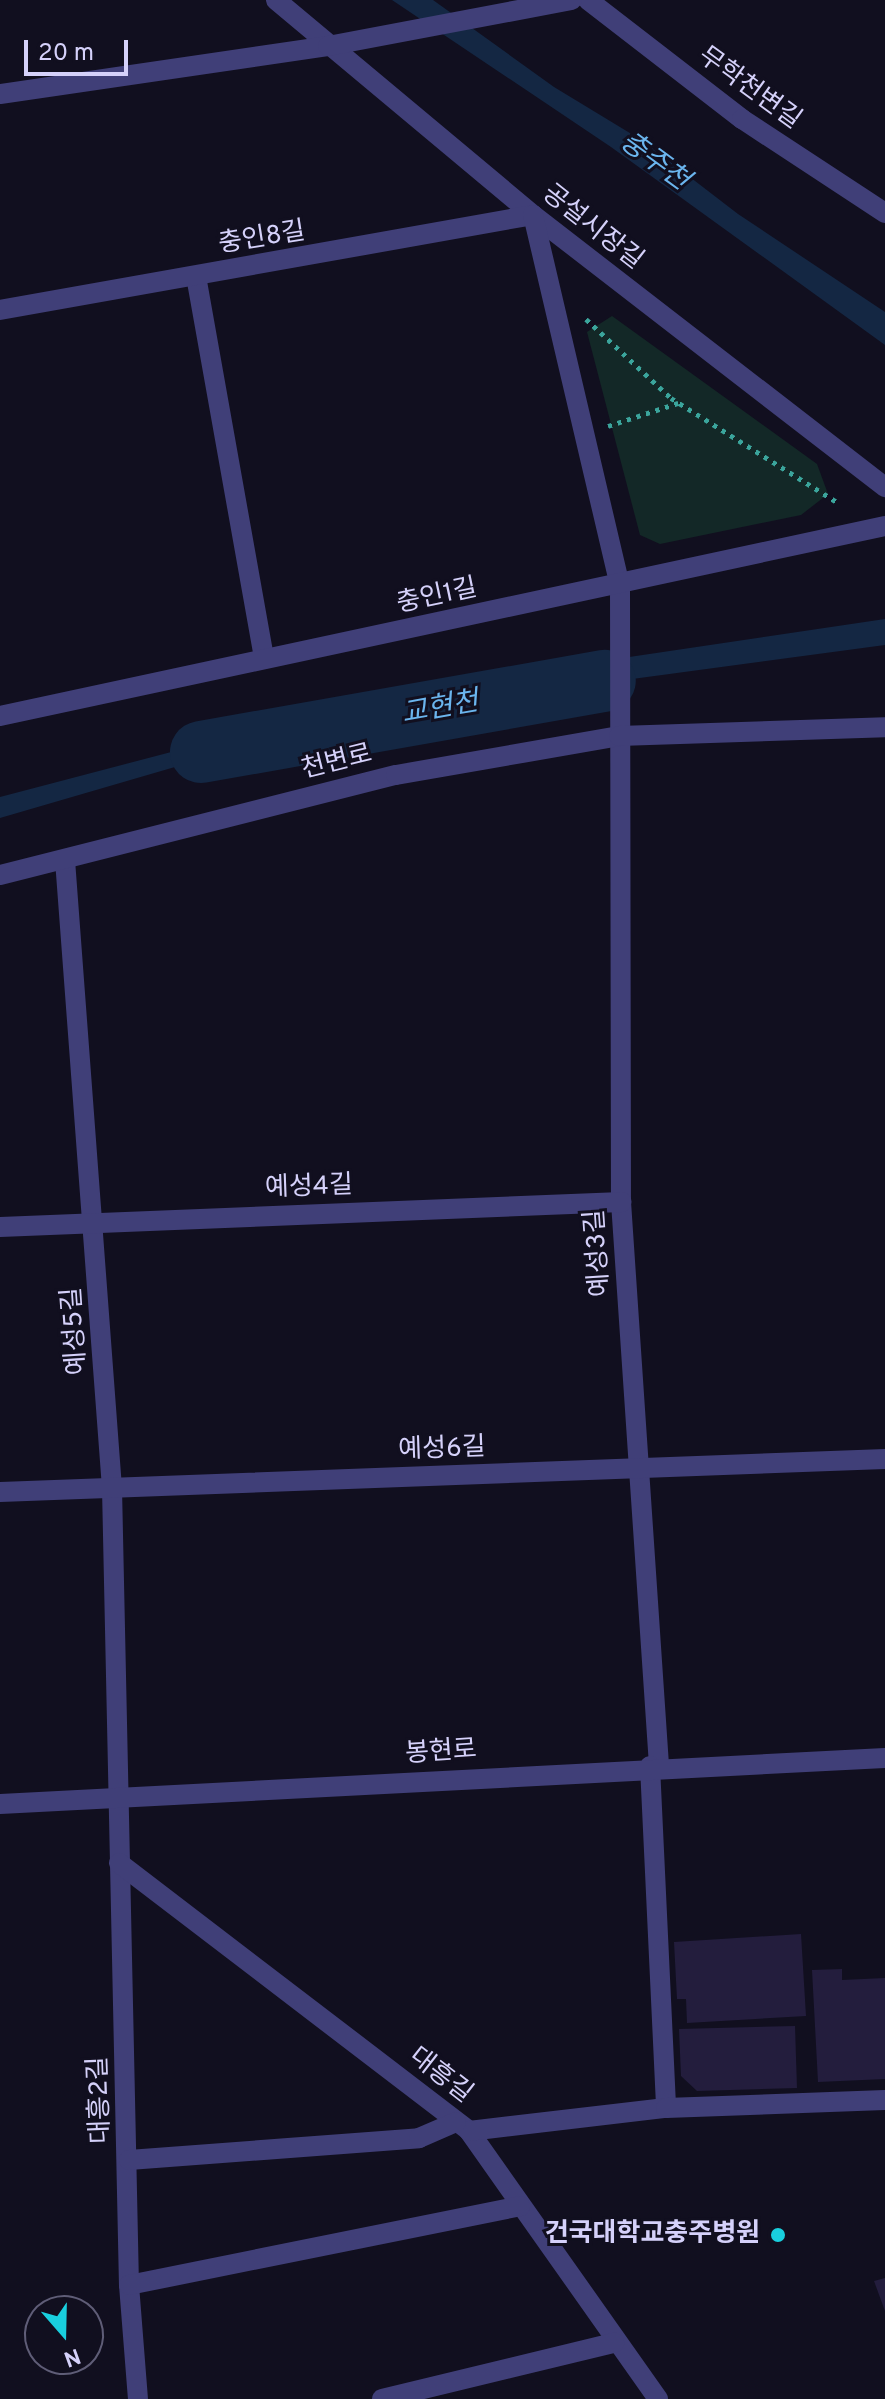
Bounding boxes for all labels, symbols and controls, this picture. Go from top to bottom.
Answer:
scale bar [28,24,132,74]
text: 20 m [38,39,94,69]
street label: 무학천변길 [691,41,807,137]
water label: 충주천 [613,126,695,198]
street label: 공설시장길 [535,179,649,277]
street label: 충인8길 [216,217,308,261]
street label: 충인1길 [394,573,480,621]
water label: 교현천 [399,686,481,732]
street label: 천변로 [298,739,376,787]
street label: 예성4길 [265,1171,353,1205]
street label: 예성3길 [580,1208,618,1298]
street label: 예성5길 [57,1286,95,1376]
street label: 예성6길 [398,1433,486,1467]
street label: 봉현로 [404,1735,478,1771]
street label: 대흥길 [402,2042,478,2110]
street label: 대흥2길 [84,2056,118,2144]
place label: 건국대학교충주병원 [545,2219,760,2251]
marker: 건국대학교충주병원 [767,2224,789,2246]
north arrow [24,2295,104,2375]
text: N [60,2341,84,2372]

